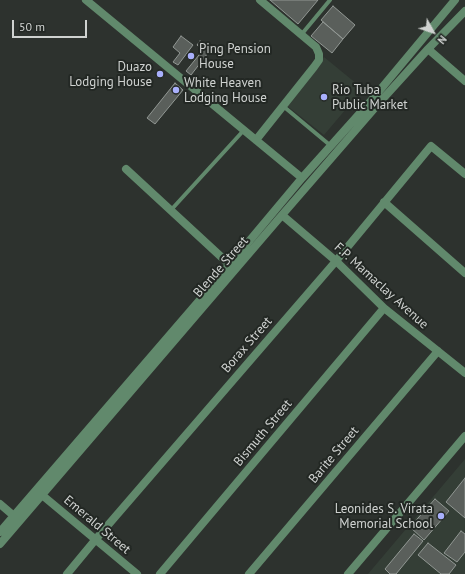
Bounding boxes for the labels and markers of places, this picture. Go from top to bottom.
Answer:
place label: Ping Pension House [199,41,271,72]
marker: Ping Pension House [186,51,196,61]
place label: Duazo Lodging House [69,59,152,90]
marker: Duazo Lodging House [155,69,165,79]
place label: White Heaven Lodging House [184,75,267,106]
place label: Rio Tuba Public Market [332,82,408,113]
marker: White Heaven Lodging House [171,85,181,95]
marker: Rio Tuba Public Market [319,92,329,102]
place label: Leonides S. Virata Memorial School [335,501,433,532]
marker: Leonides S. Virata Memorial School [436,511,446,521]

